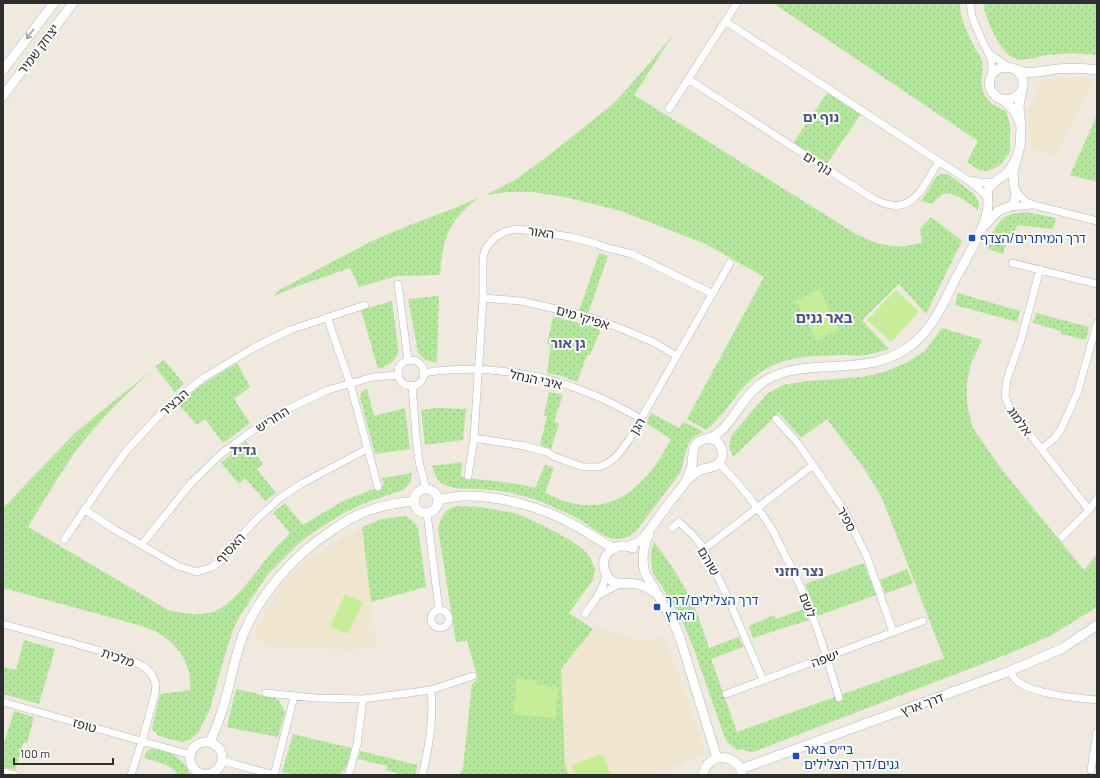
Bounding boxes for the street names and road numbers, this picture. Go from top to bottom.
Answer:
street label: יצחק שמיר [14,21,62,77]
street label: נוף ים [800,148,836,178]
street label: האור [527,222,555,242]
street label: אפיקי מים [554,301,612,333]
street label: איבי הנחל [508,366,564,392]
street label: הבציר [156,385,192,419]
street label: החריש [252,402,292,436]
street label: אלמוג [1004,403,1036,439]
street label: הגן [626,414,648,438]
street label: ספיר [834,504,860,534]
street label: האסיף [212,529,248,567]
street label: שוהם [694,544,724,578]
street label: לשם [796,590,820,620]
street label: מלכית [99,644,137,670]
street label: ישפה [809,645,841,671]
street label: דרך ארץ [898,689,946,719]
street label: טופז [71,714,99,736]

